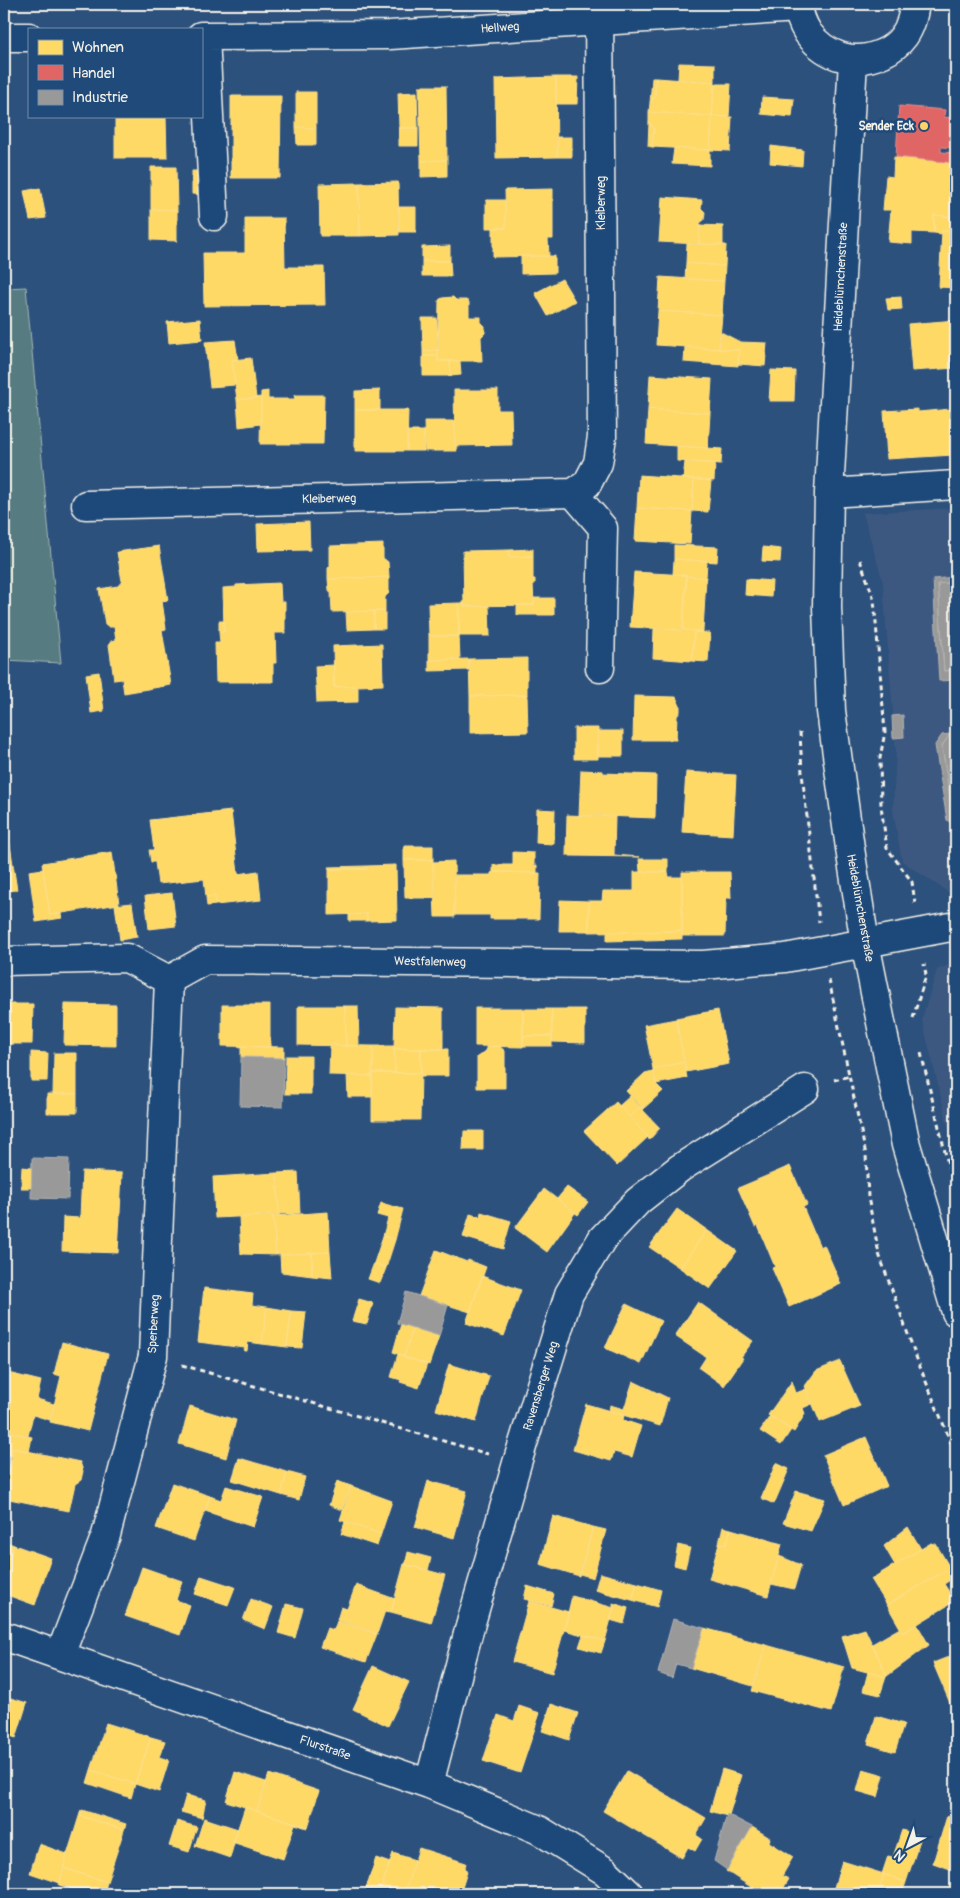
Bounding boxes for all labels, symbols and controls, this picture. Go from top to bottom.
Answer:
street label: Hellweg [480,19,520,37]
legend [28,28,202,118]
text: Wohnen [72,38,124,57]
text: Handel [72,64,115,83]
text: Industrie [72,88,128,107]
place label: Sender Eck [858,119,915,134]
marker: Sender Eck [918,120,930,132]
street label: Kleiberweg [594,176,609,230]
street label: Heideblümchenstraße [831,222,851,332]
street label: Kleiberweg [302,491,356,507]
street label: Heideblümchenstraße [843,853,877,963]
street label: Westfalenweg [394,954,466,970]
street label: Sperberweg [145,1294,163,1354]
street label: Ravensberger Weg [520,1340,562,1432]
street label: Flurstraße [298,1732,353,1764]
north arrow [882,1820,932,1870]
text: N [891,1846,909,1865]

